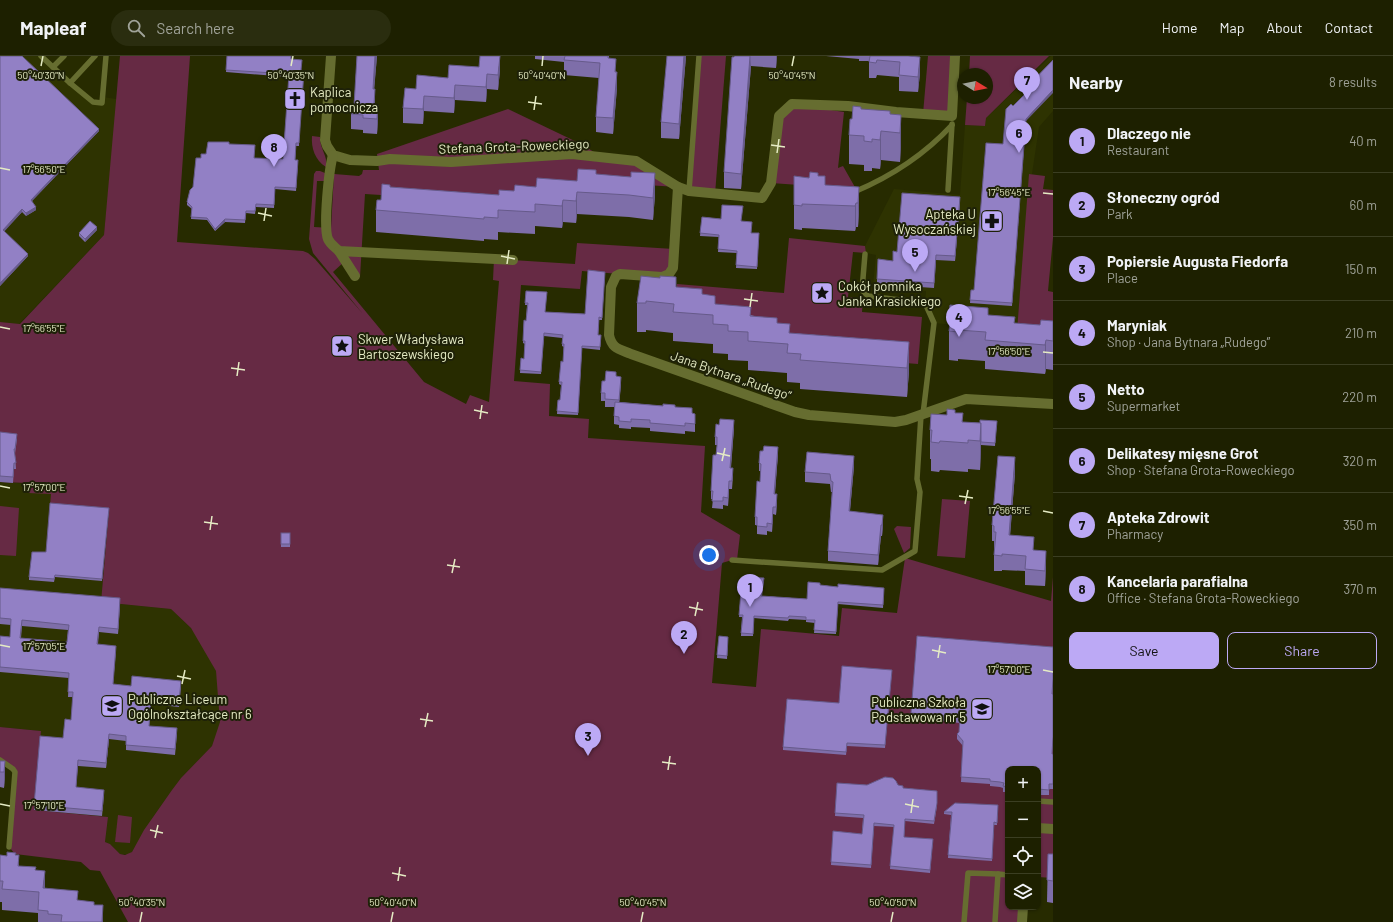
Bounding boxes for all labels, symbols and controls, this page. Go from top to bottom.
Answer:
search box [111,10,391,46]
text: Mapleaf [20,16,87,39]
icon: search [125,17,147,39]
text: Search here [157,19,235,37]
text: Home [1162,19,1198,36]
text: Map [1220,19,1244,36]
text: About [1266,19,1303,36]
text: Contact [1325,19,1373,36]
pin: 7 [1014,67,1040,100]
north arrow [957,68,993,104]
text: 50°40'30"N [17,69,65,81]
text: 50°40'35"N [268,69,314,81]
text: 50°40'40"N [518,69,566,81]
text: 50°40'45"N [768,69,816,81]
text: Nearby [1069,72,1123,92]
text: 8 results [1329,74,1377,90]
place label: Kaplica pomocnicza [310,84,378,115]
church icon: Kaplica pomocnicza [282,86,308,112]
pin: 6 [1006,120,1032,153]
text: Dlaczego nie [1107,124,1191,142]
text: 1 [1080,133,1084,149]
text: 40 m [1349,133,1377,149]
pin: 8 [261,134,287,167]
street label: Stefana Grota-Roweckiego [438,135,590,157]
text: Restaurant [1107,142,1169,158]
text: 17°56'50"E [22,163,66,175]
text: 17°56'45"E [988,186,1030,198]
text: Słoneczny ogród [1107,188,1220,206]
text: 2 [1078,197,1086,213]
text: 60 m [1350,197,1377,213]
place label: Apteka U Wysoczańskiej [893,206,976,237]
text: Park [1107,206,1133,222]
pharmacy icon: Apteka U Wysoczańskiej [979,208,1005,234]
pin: 5 [902,239,928,272]
text: Popiersie Augusta Fiedorfa [1107,252,1288,270]
text: 3 [1078,261,1086,277]
text: 150 m [1345,261,1377,277]
text: Place [1107,270,1138,286]
place label: Cokół pomnika Janka Krasickiego [838,278,941,309]
place icon: Cokół pomnika Janka Krasickiego [809,280,835,306]
pin: 4 [946,304,972,337]
text: Maryniak [1107,316,1167,334]
text: 17°56'55"E [23,322,65,334]
text: 4 [1078,325,1086,341]
text: 210 m [1345,325,1377,341]
place label: Skwer Władysława Bartoszewskiego [358,331,464,362]
place icon: Skwer Władysława Bartoszewskiego [329,333,355,359]
text: Shop · Jana Bytnara „Rudego” [1107,334,1270,350]
text: 17°56'50"E [987,345,1031,357]
street label: Jana Bytnara „Rudego” [669,347,794,403]
text: Netto [1107,380,1145,398]
text: 5 [1078,389,1086,405]
text: 220 m [1342,389,1377,405]
text: Supermarket [1107,398,1180,414]
text: Delikatesy mięsne Grot [1107,444,1258,462]
text: 6 [1079,453,1085,469]
text: 320 m [1343,453,1377,469]
text: Shop · Stefana Grota-Roweckiego [1107,462,1294,478]
text: 17°57'00"E [22,481,66,493]
text: 17°56'55"E [988,504,1030,516]
text: Apteka Zdrowit [1107,508,1210,526]
text: 7 [1079,517,1085,533]
text: 350 m [1343,517,1377,533]
text: Pharmacy [1107,526,1163,542]
your location [699,545,719,565]
text: Kancelaria parafialna [1107,572,1248,590]
pin: 1 [737,574,763,607]
text: 8 [1078,581,1086,597]
text: 370 m [1343,581,1377,597]
text: Office · Stefana Grota-Roweckiego [1107,590,1300,606]
pin: 2 [671,621,697,654]
button: Save [1069,632,1219,669]
button: Share [1227,632,1377,669]
text: 17°57'05"E [23,640,65,652]
text: 17°57'00"E [987,663,1031,675]
place label: Publiczne Liceum Ogólnokształcące nr 6 [128,691,252,722]
school or university icon: Publiczne Liceum Ogólnokształcące nr 6 [99,693,125,719]
place label: Publiczna Szkoła Podstawowa nr 5 [871,694,966,725]
school or university icon: Publiczna Szkoła Podstawowa nr 5 [969,696,995,722]
pin: 3 [575,723,601,756]
map controls [1005,766,1041,910]
button: + [1005,766,1041,802]
text: 17°57'10"E [23,799,65,811]
button: − [1005,802,1041,838]
button: locate [1005,838,1041,874]
button: layers [1005,874,1041,910]
text: 50°40'35"N [119,896,165,908]
text: 50°40'40"N [369,896,417,908]
text: 50°40'45"N [619,896,667,908]
text: 50°40'50"N [869,896,917,908]

